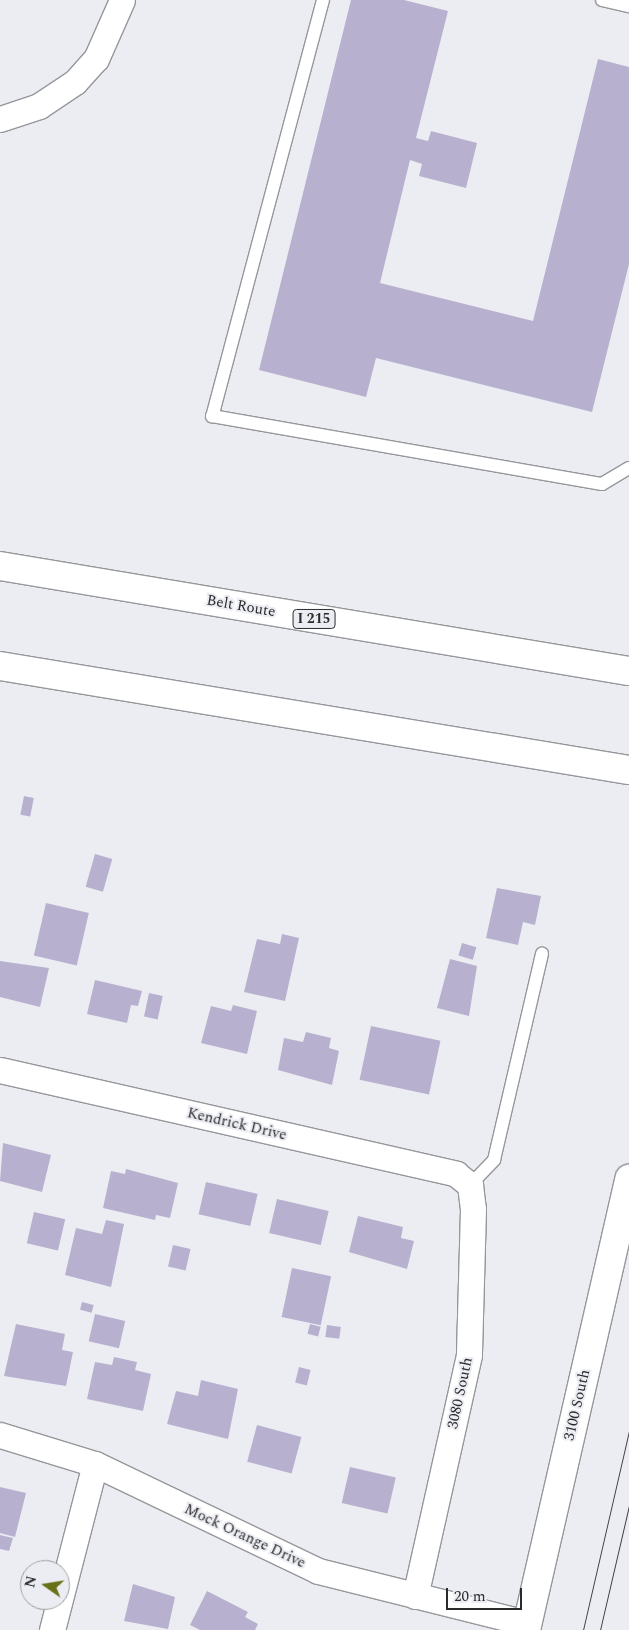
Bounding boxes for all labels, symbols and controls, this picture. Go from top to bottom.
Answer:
street label: Belt Route [205,591,277,621]
road number: I 215 [292,608,336,630]
street label: Kendrick Drive [186,1104,288,1144]
street label: 3080 South [444,1356,476,1430]
street label: 3100 South [560,1368,594,1442]
street label: Mock Orange Drive [181,1500,309,1572]
north arrow [20,1560,70,1610]
text: N [19,1574,42,1590]
scale bar [449,1578,525,1610]
text: 20 m [454,1585,486,1608]

